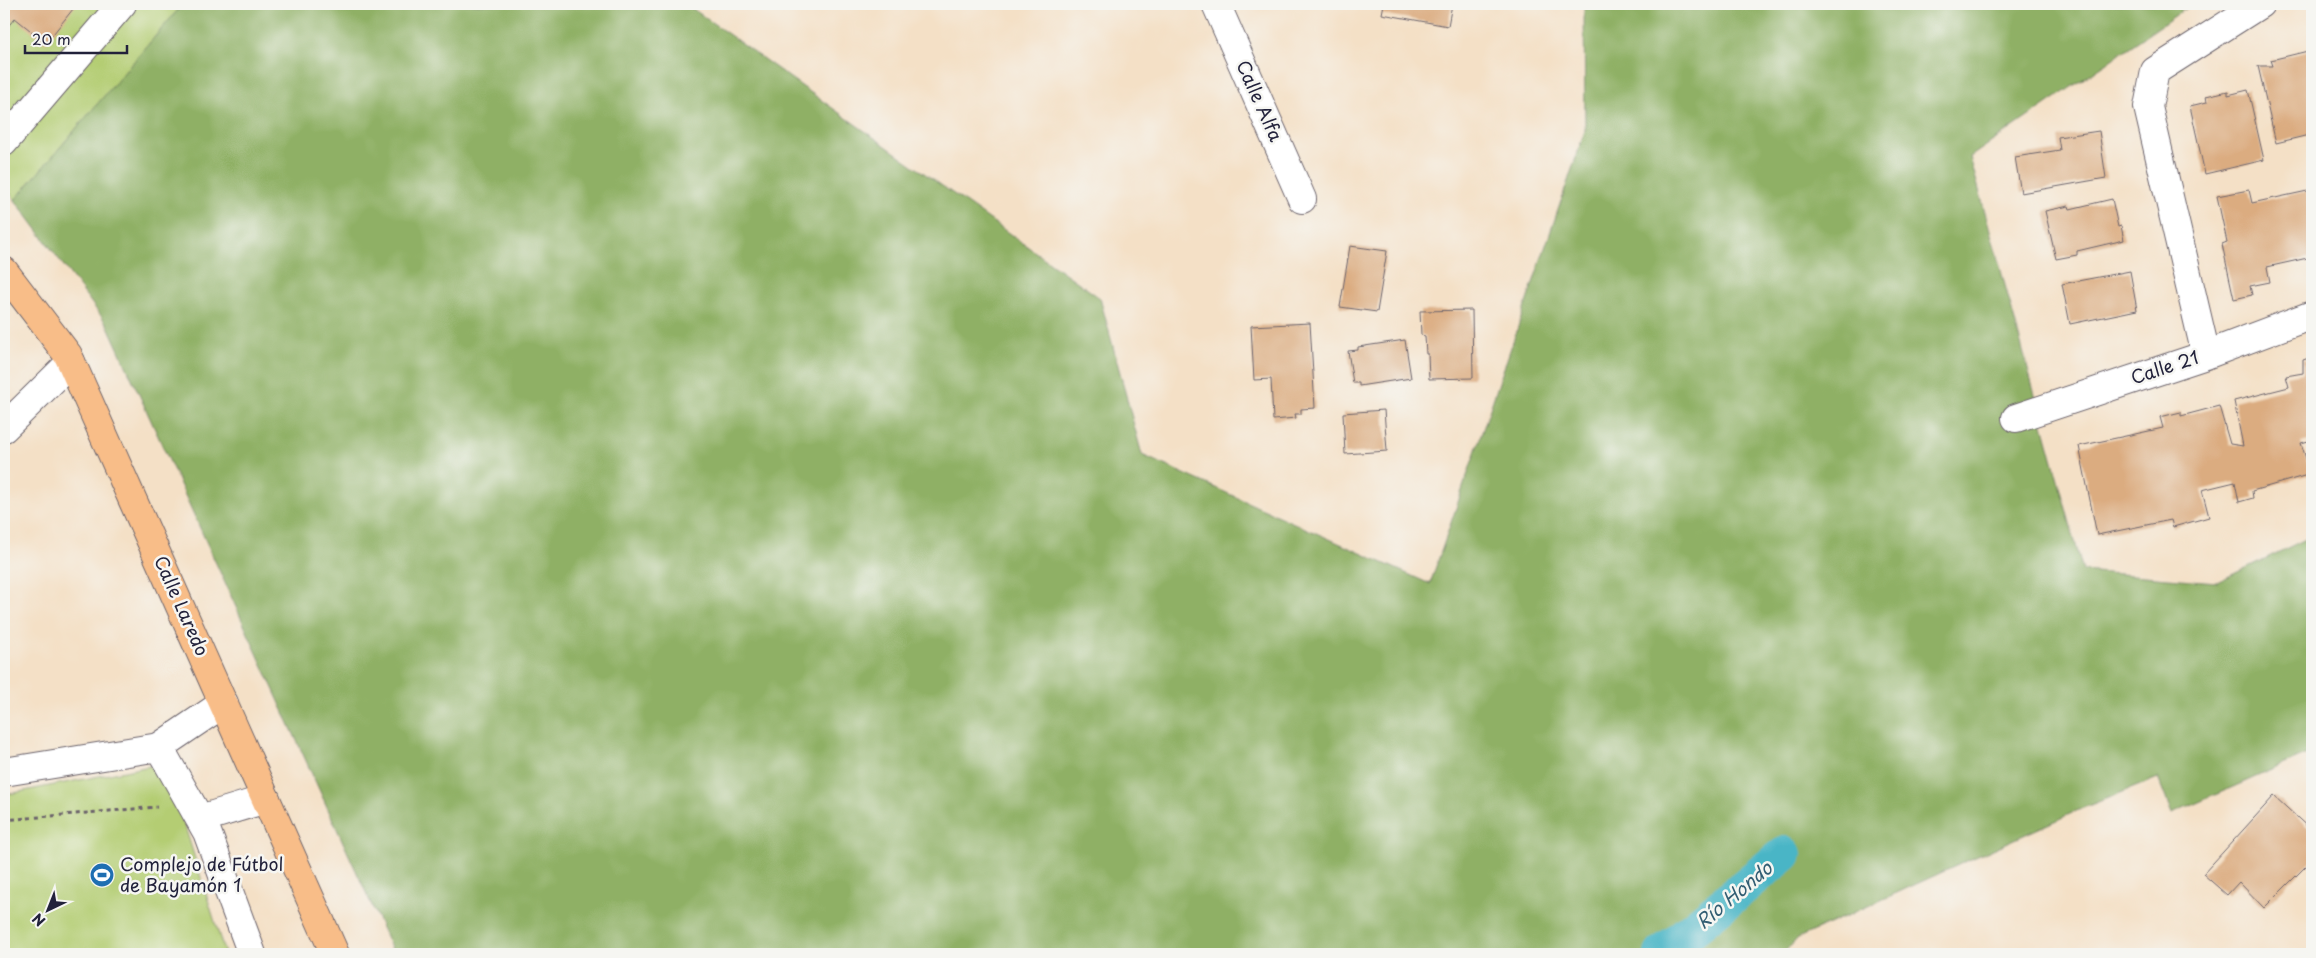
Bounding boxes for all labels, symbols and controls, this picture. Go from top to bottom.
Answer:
scale bar [25,22,128,54]
text: 20 m [32,27,71,50]
street label: Calle Alfa [1230,55,1291,146]
street label: Calle 21 [2127,343,2202,390]
street label: Calle Laredo [148,551,217,660]
place label: Complejo de Fútbol de Bayamón 1 [120,850,283,898]
water label: Río Hondo [1689,853,1779,935]
sports icon: Complejo de Fútbol de Bayamón 1 [89,862,115,888]
north arrow [22,886,72,936]
text: N [28,908,50,931]

